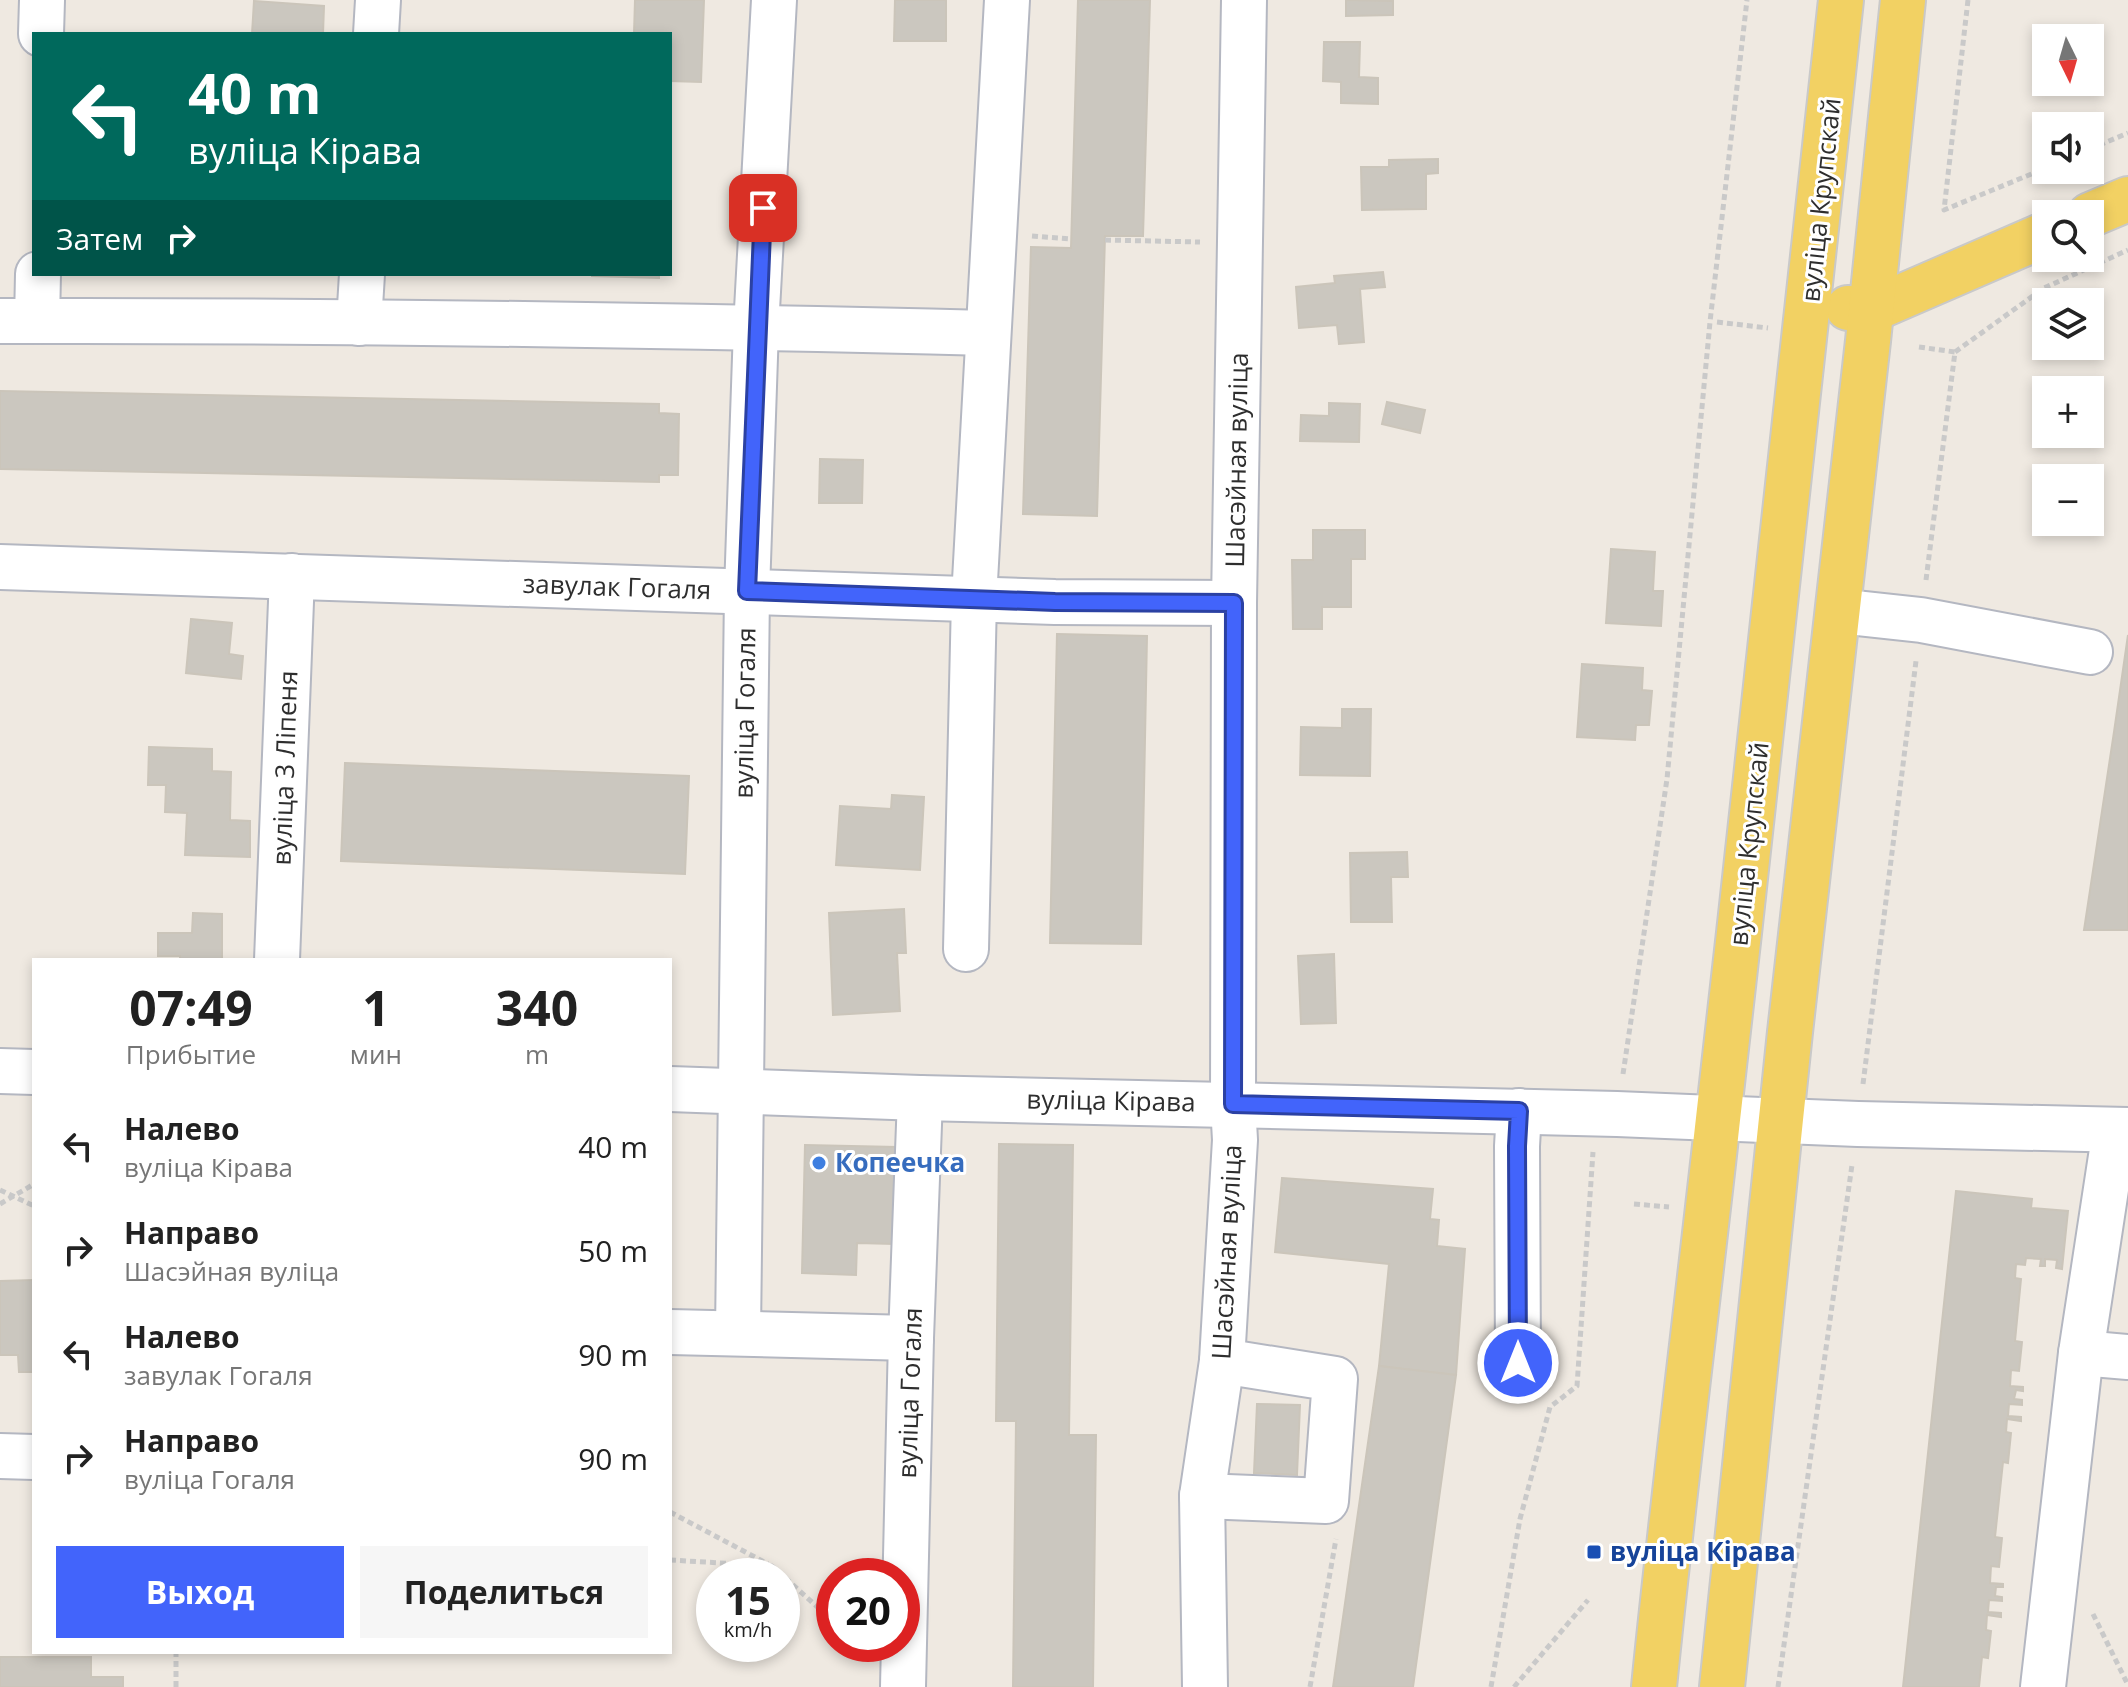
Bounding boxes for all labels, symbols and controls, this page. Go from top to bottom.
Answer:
north arrow [2032,24,2104,96]
map controls [2032,24,2104,536]
text: 40 m [188,54,322,130]
icon: left [56,64,160,168]
street label: вуліца Крупскай [1791,96,1849,304]
button: sound [2032,112,2104,184]
text: вуліца Кірава [188,126,422,175]
pin [729,174,797,242]
icon: arrive [741,186,785,230]
button: search [2032,200,2104,272]
icon: right [159,216,203,260]
text: Затем [56,218,143,259]
button: layers [2032,288,2104,360]
street label: Шасэйная вуліца [1216,352,1256,568]
button: + [2032,376,2104,448]
button: − [2032,464,2104,536]
street label: завулак Гогаля [522,565,712,607]
street label: вуліца Гогаля [725,627,763,799]
street label: вуліца 3 Ліпеня [263,670,305,866]
street label: вуліца Крупскай [1719,740,1777,948]
text: 07:49 [129,975,253,1040]
text: 1 [362,975,390,1040]
text: 340 [496,975,578,1040]
text: Прибытие [126,1036,256,1072]
text: мин [350,1036,402,1072]
text: m [525,1036,549,1072]
street label: вуліца Кірава [1026,1081,1196,1119]
text: Налево [124,1108,240,1149]
icon: left [56,1124,100,1168]
text: 40 m [578,1126,648,1167]
place label: Копеечка [835,1144,965,1180]
street label: Шасэйная вуліца [1202,1144,1250,1360]
text: вуліца Кірава [124,1149,293,1185]
marker: Копеечка [810,1154,828,1172]
text: Направо [124,1212,259,1253]
icon: right [56,1228,100,1272]
text: 50 m [578,1230,648,1271]
text: Шасэйная вуліца [124,1253,339,1289]
street label: вуліца Гогаля [888,1307,930,1479]
text: Налево [124,1316,240,1357]
position arrow [1476,1321,1560,1405]
icon: left [56,1332,100,1376]
text: 90 m [578,1334,648,1375]
text: завулак Гогаля [124,1357,313,1393]
text: Направо [124,1420,259,1461]
icon: right [56,1436,100,1480]
text: 90 m [578,1438,648,1479]
text: вуліца Гогаля [124,1461,295,1497]
place label: вуліца Кірава [1610,1533,1796,1569]
marker: вуліца Кірава [1585,1543,1603,1561]
button: Выход [56,1546,344,1638]
button: Поделиться [360,1546,648,1638]
speed limit sign: 20 [816,1558,920,1662]
text: 15 [725,1572,771,1627]
text: km/h [724,1616,772,1643]

